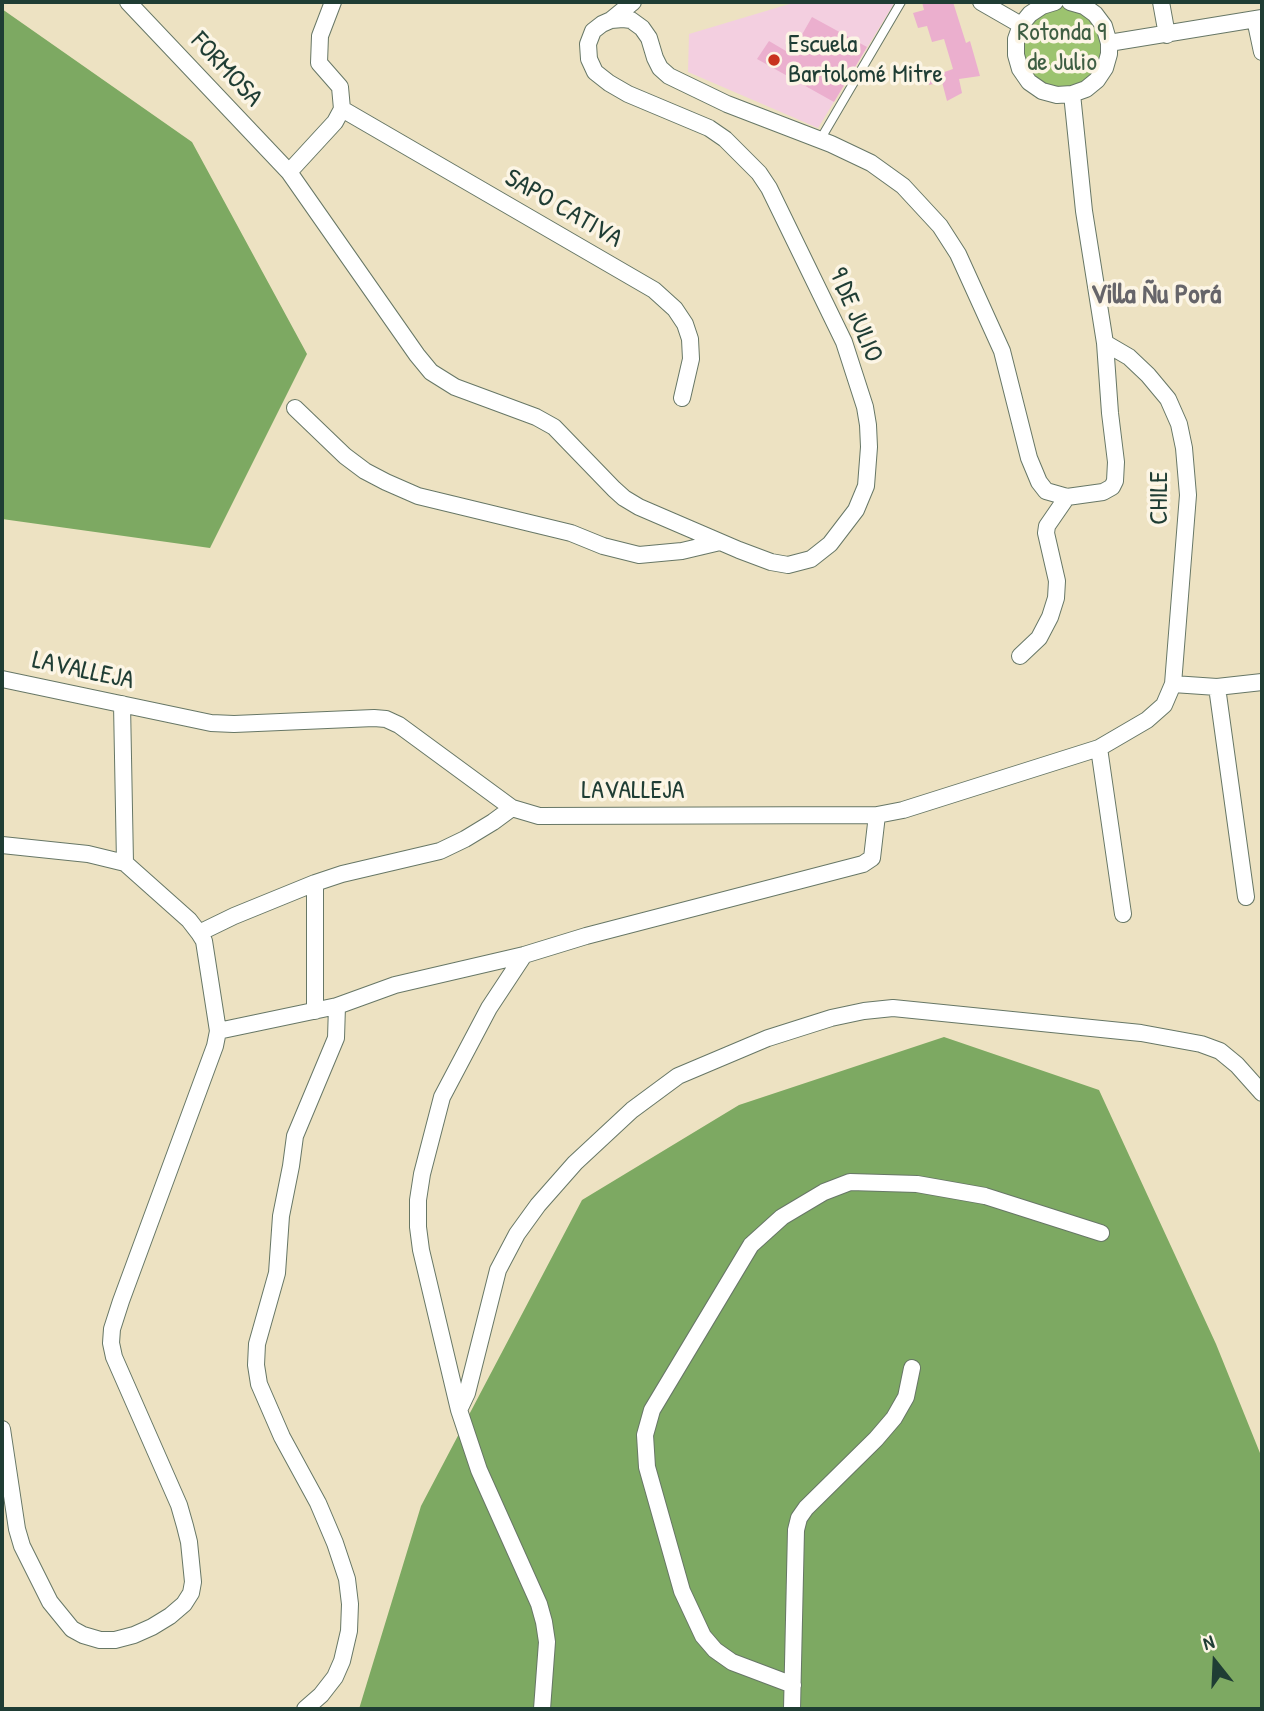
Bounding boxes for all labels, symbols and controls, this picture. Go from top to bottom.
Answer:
park label: Rotonda 9 de Julio [1017,17,1107,78]
street label: FORMOSA [184,26,268,114]
place label: Escuela Bartolomé Mitre [788,29,943,90]
marker: Escuela Bartolomé Mitre [766,52,782,68]
street label: SAPO CATIVA [499,163,627,255]
street label: 9 DE JULIO [821,263,889,367]
district label: Villa Ñu Porá [1091,279,1221,313]
street label: CHILE [1144,471,1176,525]
street label: LAVALLEJA [29,645,137,697]
street label: LAVALLEJA [582,775,684,807]
north arrow [1180,1627,1250,1697]
text: N [1200,1628,1217,1656]

